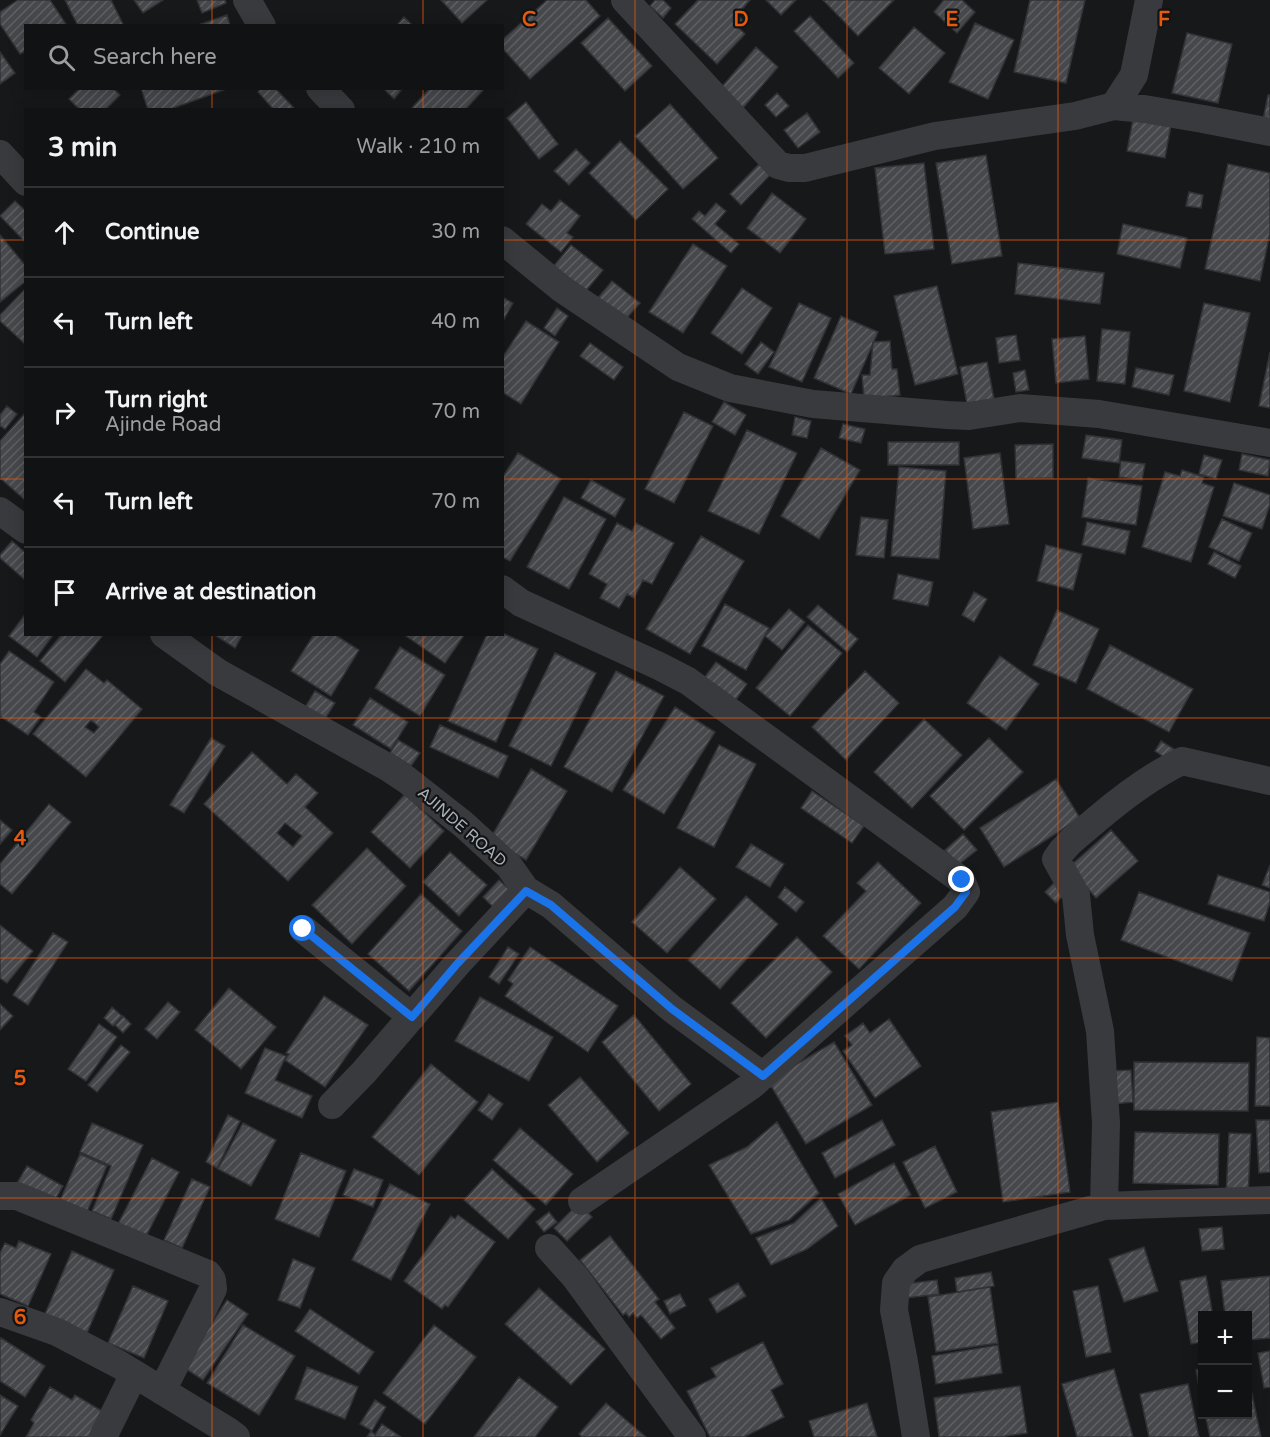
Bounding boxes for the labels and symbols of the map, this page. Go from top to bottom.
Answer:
text: C [522,8,536,32]
text: D [733,8,749,32]
text: E [946,8,959,32]
text: F [1158,8,1170,32]
street label: AJINDE ROAD [413,783,511,871]
text: 4 [14,827,27,851]
route end [948,866,974,892]
route start [289,915,315,941]
text: 5 [14,1067,26,1091]
text: 6 [14,1306,26,1330]

